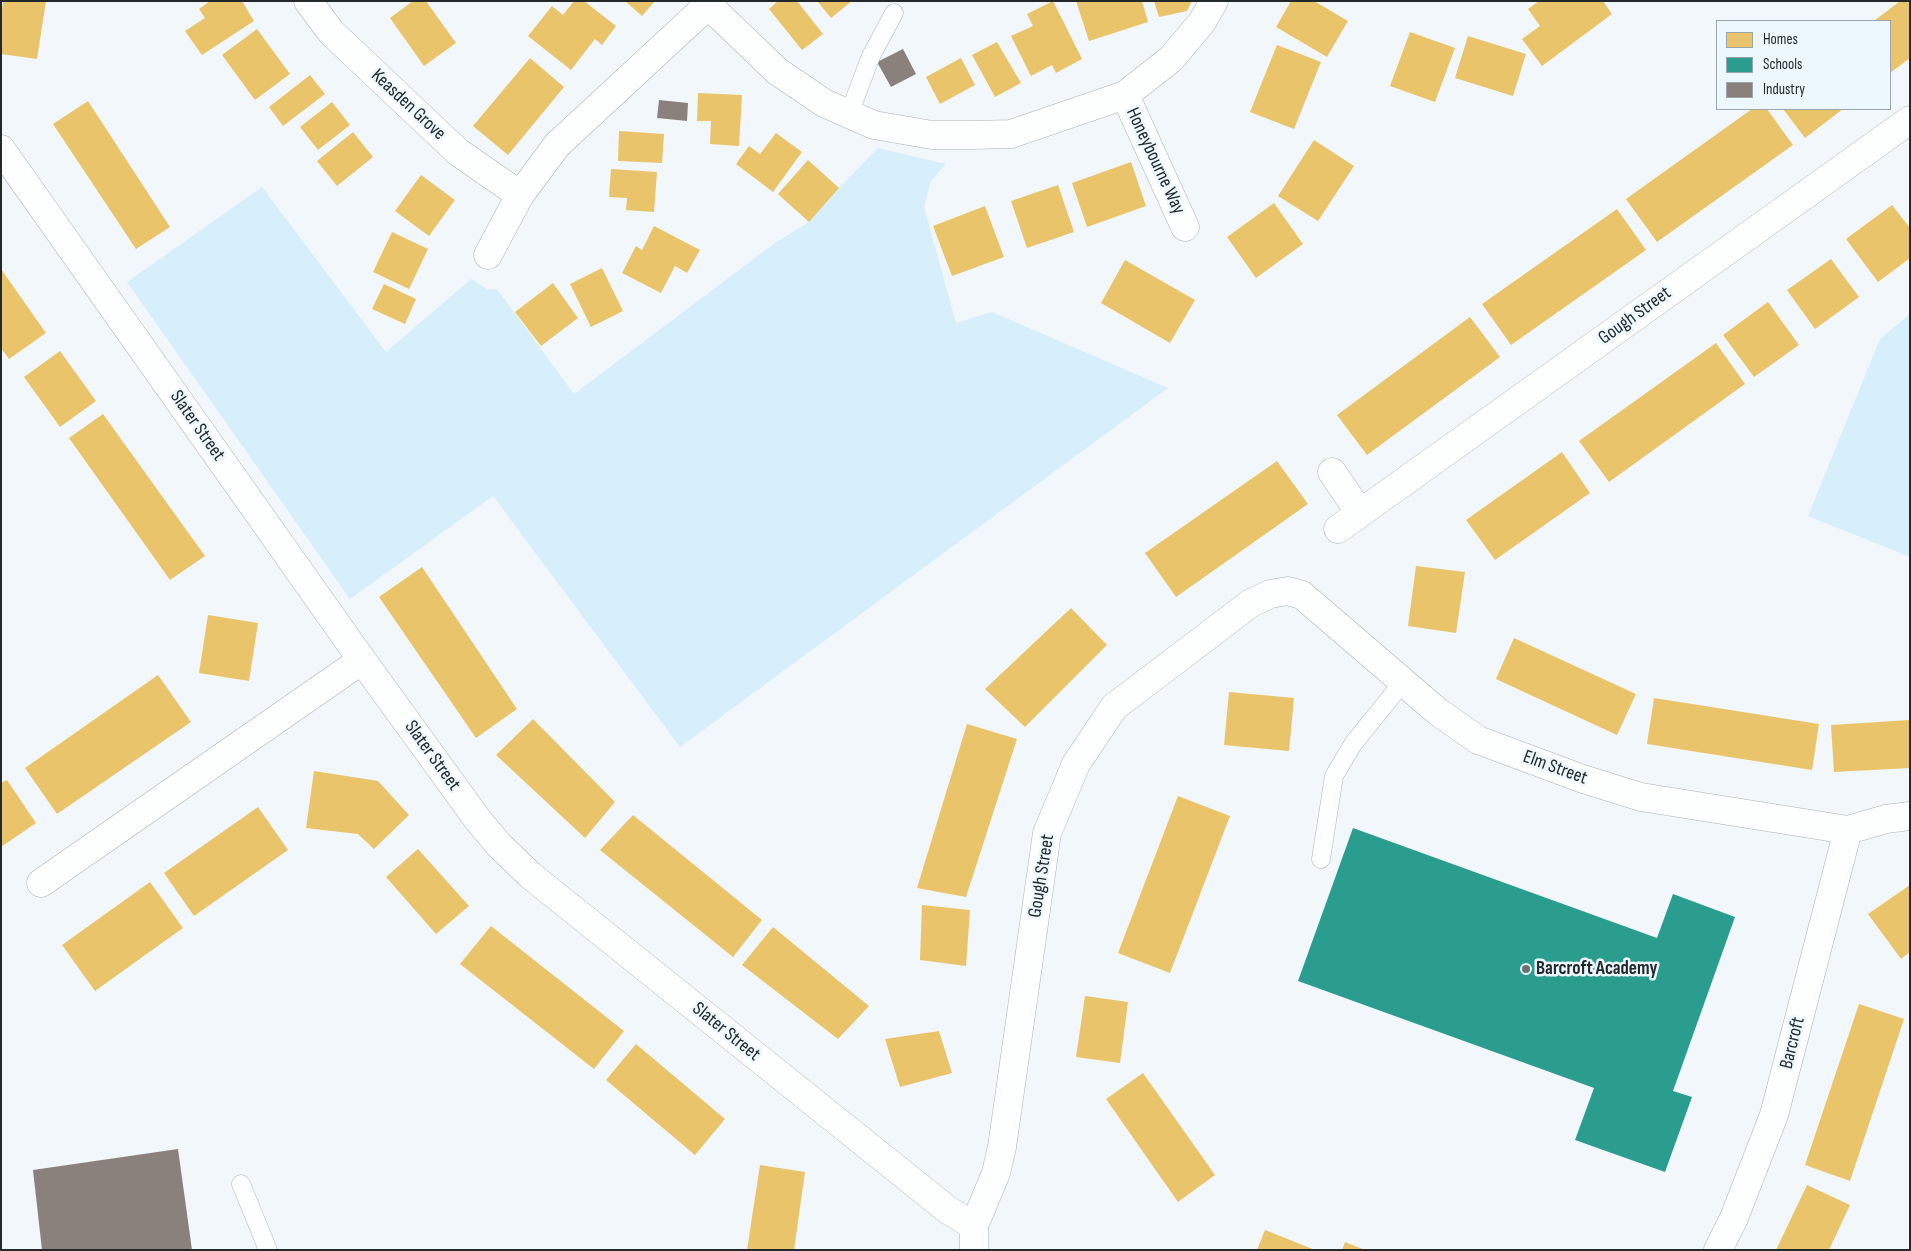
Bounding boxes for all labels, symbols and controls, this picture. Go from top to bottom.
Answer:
legend [1716,20,1891,110]
text: Homes [1763,30,1798,49]
text: Schools [1763,55,1802,74]
street label: Keasden Grove [366,65,450,145]
text: Industry [1763,80,1805,99]
street label: Honeybourne Way [1120,104,1190,218]
street label: Gough Street [1594,282,1676,350]
street label: Slater Street [164,386,230,466]
street label: Slater Street [399,717,465,795]
street label: Elm Street [1520,746,1590,790]
street label: Gough Street [1024,833,1060,919]
place label: Barcroft Academy [1536,958,1657,980]
marker: Barcroft Academy [1520,963,1532,975]
street label: Slater Street [687,998,765,1066]
street label: Barcroft [1776,1015,1810,1071]

